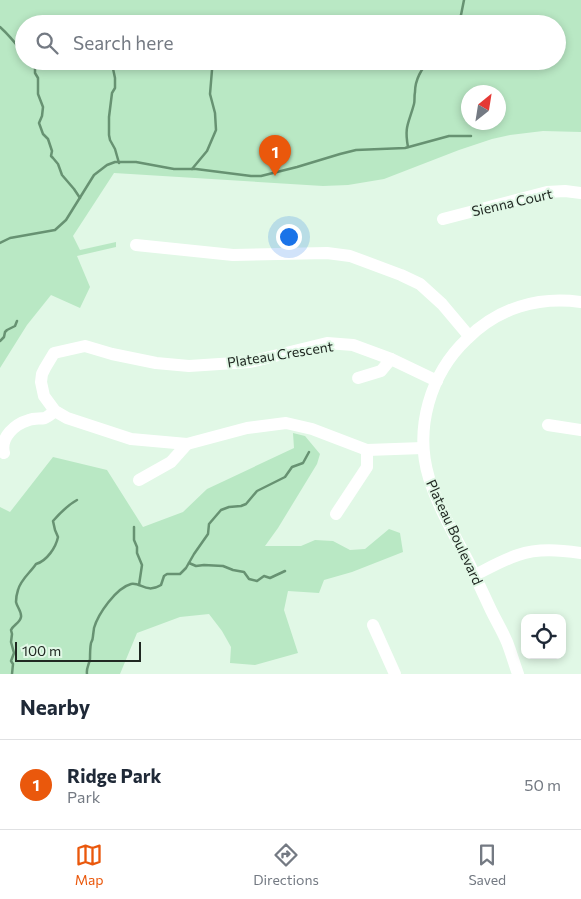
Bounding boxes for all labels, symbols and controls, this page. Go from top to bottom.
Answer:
search box [15,15,566,70]
icon: search [33,29,61,57]
text: Search here [73,31,173,54]
north arrow [461,85,506,130]
pin: 1 [259,135,291,176]
street label: Sienna Court [470,184,554,220]
your location [276,224,302,250]
street label: Plateau Crescent [226,337,335,371]
street label: Plateau Boulevard [423,477,487,587]
map controls [521,614,566,659]
button: locate [521,614,566,659]
scale bar [15,639,141,662]
text: 100 m [22,642,61,659]
text: Nearby [20,694,90,719]
text: Ridge Park [67,764,162,787]
text: 1 [32,775,40,794]
text: 50 m [524,775,561,794]
text: Park [67,787,100,806]
tab: Map [75,841,104,888]
tab: Directions [253,841,319,888]
tab: Saved [468,841,506,888]

